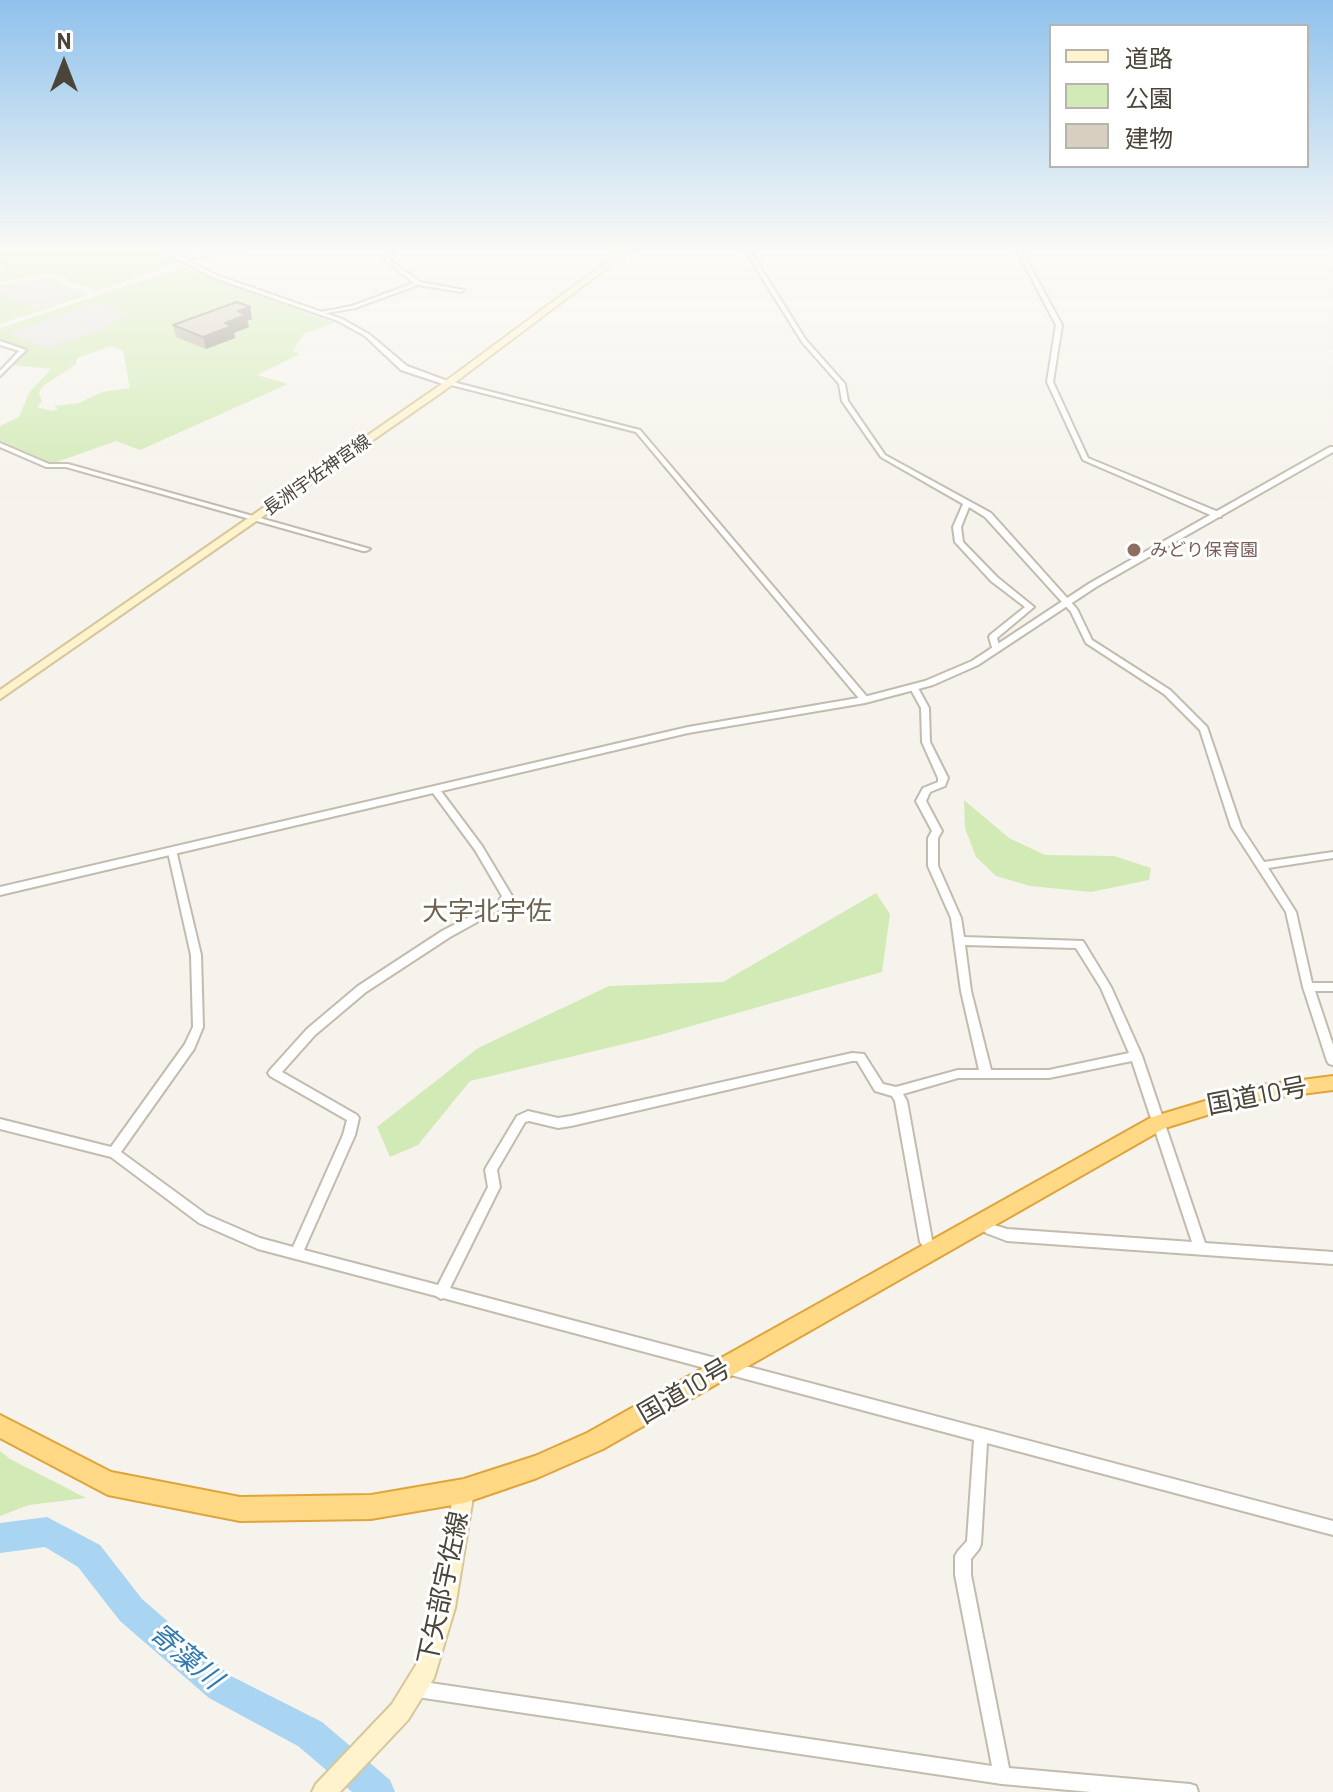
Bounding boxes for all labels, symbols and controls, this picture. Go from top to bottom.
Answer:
north arrow [24,24,104,104]
legend [1049,24,1309,168]
text: N [57,27,71,53]
text: 道路 [1125,43,1173,72]
text: 公園 [1125,83,1173,112]
text: 建物 [1125,123,1173,152]
street label: 長洲宇佐神宮線 [259,430,375,520]
place label: みどり保育園 [1150,539,1258,561]
marker: みどり保育園 [1125,541,1143,559]
district label: 大字北宇佐 [422,895,552,927]
street label: 国道10号 [1204,1071,1310,1121]
street label: 国道10号 [632,1352,736,1430]
street label: 下矢部宇佐線 [412,1508,474,1668]
water label: 寄藻川 [143,1616,229,1696]

